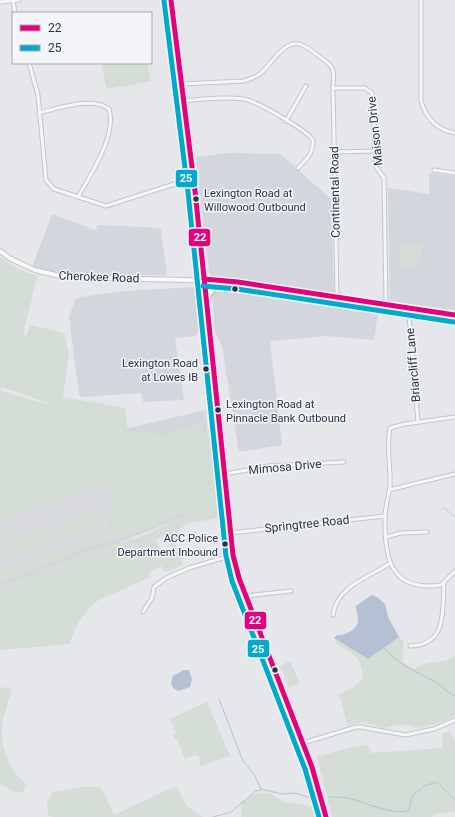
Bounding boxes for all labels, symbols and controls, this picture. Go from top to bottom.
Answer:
legend [12,12,152,64]
text: 22 [48,21,62,35]
text: 25 [48,41,62,55]
street label: Maison Drive [364,96,386,166]
street label: Continental Road [327,146,343,238]
line badge: 25 [175,169,198,188]
text: 25 [180,172,192,185]
place label: Lexington Road at Willowood Outbound [204,187,306,214]
marker: Lexington Road at Willowood Outbound [191,194,201,204]
line badge: 22 [188,228,211,247]
text: 22 [194,231,206,244]
street label: Cherokee Road [58,269,140,285]
unlabelled marker [230,284,240,294]
street label: Briarcliff Lane [403,327,423,403]
place label: Lexington Road at Lowes IB [122,357,198,384]
marker: Lexington Road at Lowes IB [201,364,211,374]
place label: Lexington Road at Pinnacle Bank Outbound [226,398,346,425]
marker: Lexington Road at Pinnacle Bank Outbound [213,405,223,415]
street label: Mimosa Drive [248,457,322,477]
street label: Springtree Road [264,513,350,535]
place label: ACC Police Department Inbound [117,532,218,559]
marker: ACC Police Department Inbound [220,539,230,549]
line badge: 22 [244,611,267,630]
text: 22 [249,614,261,627]
line badge: 25 [247,639,270,658]
text: 25 [252,643,264,656]
unlabelled marker [270,665,280,675]

